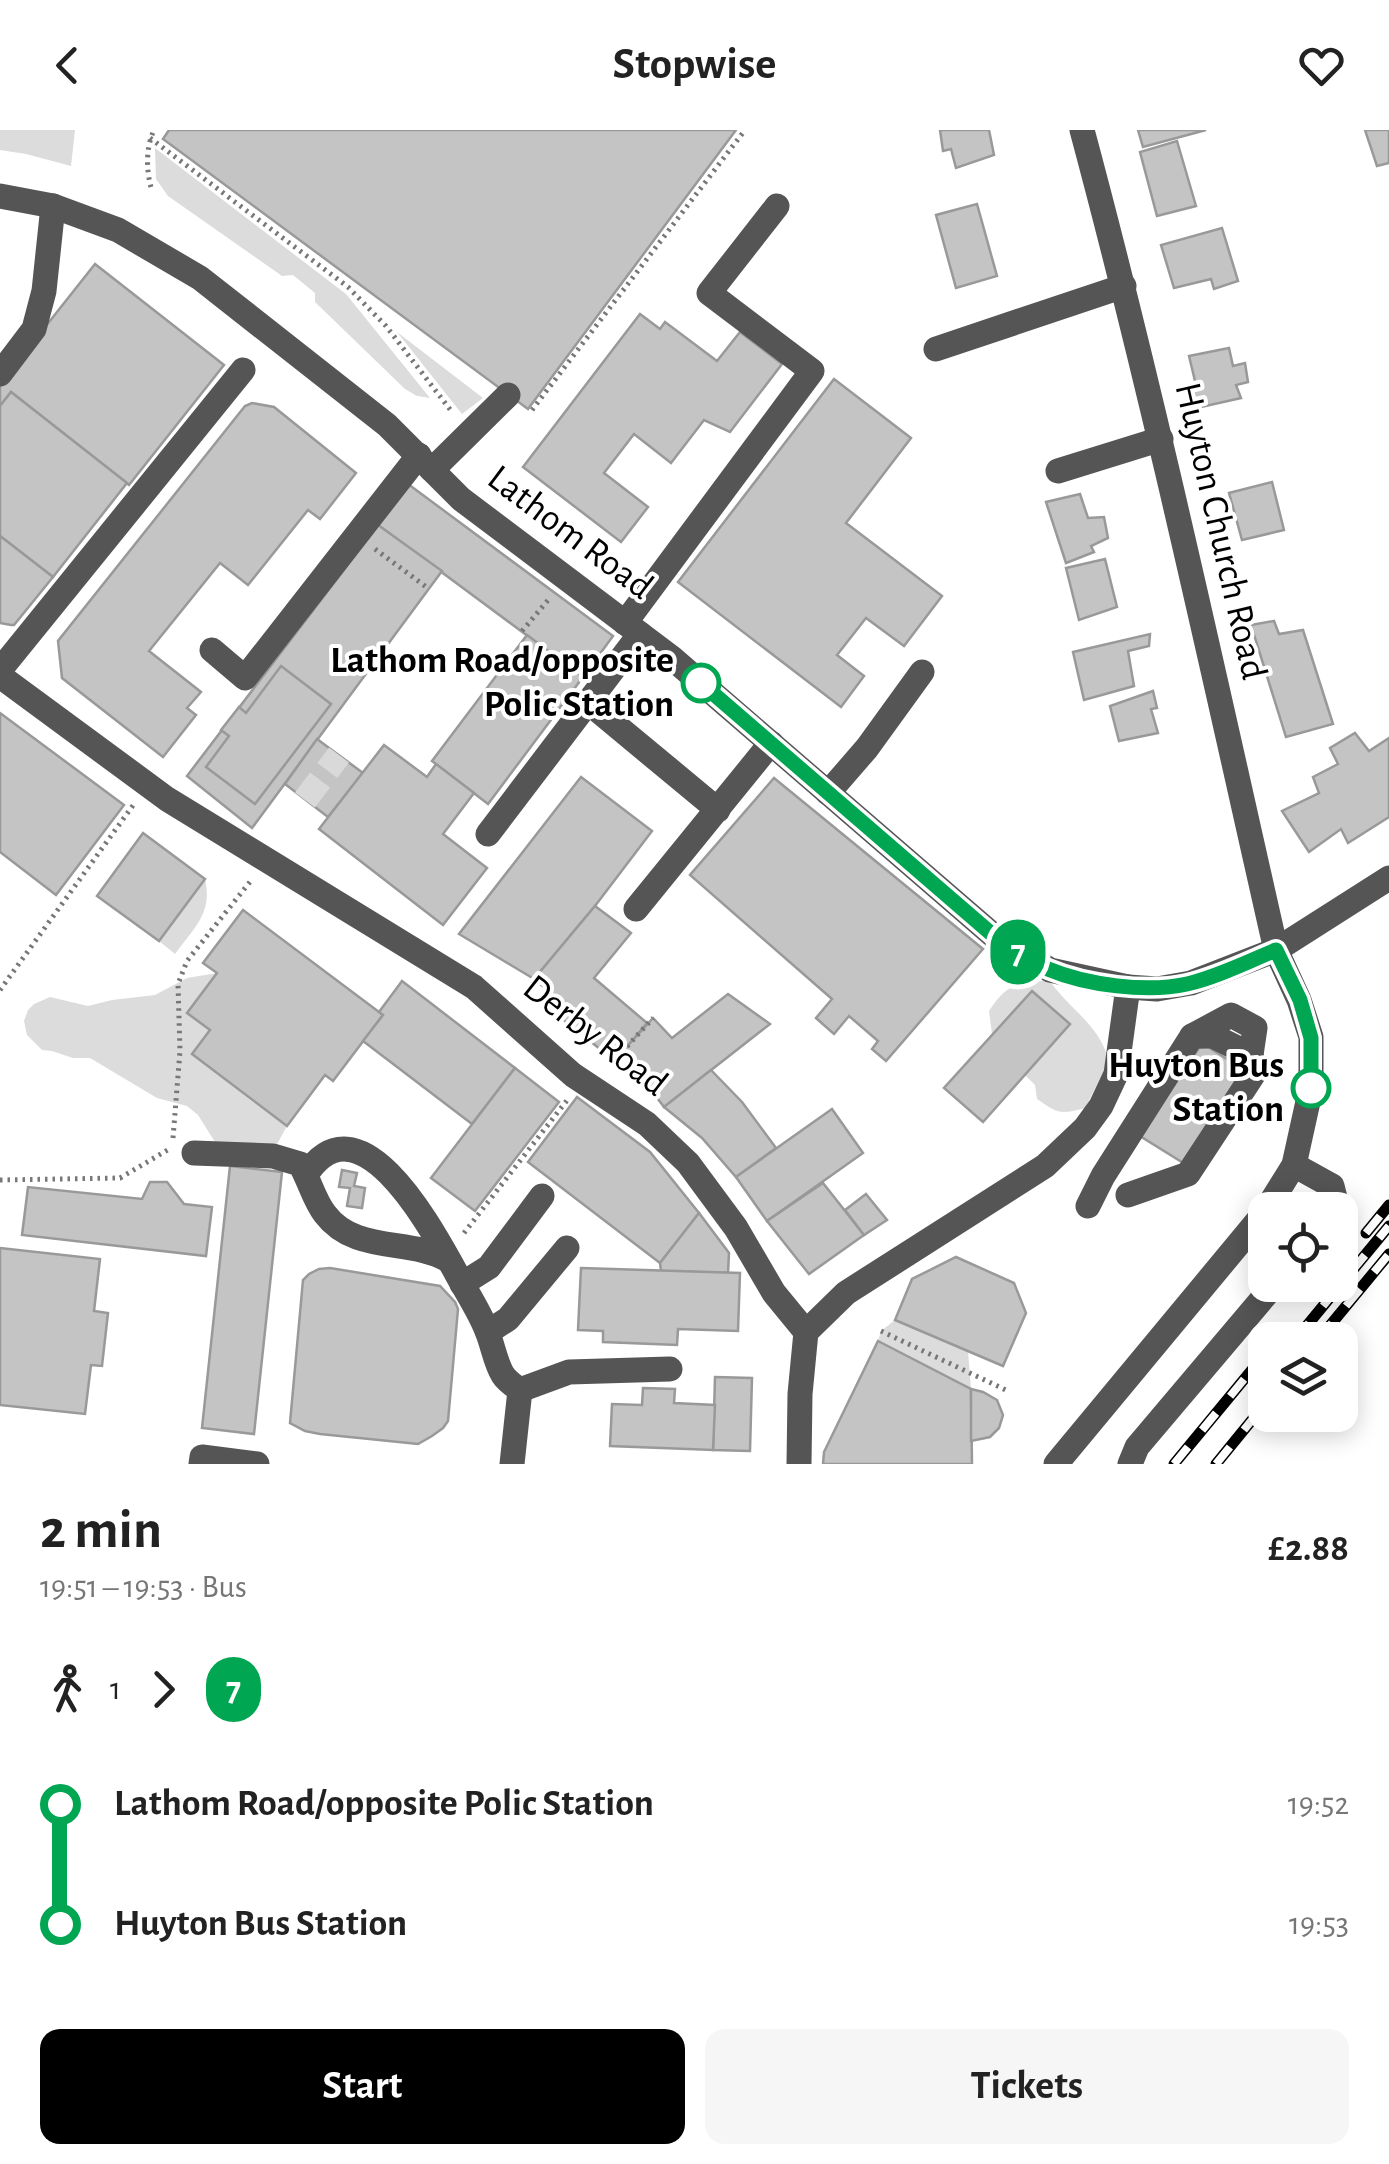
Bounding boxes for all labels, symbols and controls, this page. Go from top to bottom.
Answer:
icon: back [40,38,95,93]
icon: heart [1294,38,1349,93]
text: Stopwise [613,42,776,87]
street label: Huyton Church Road [1167,379,1273,683]
street label: Lathom Road [480,459,660,607]
place label: Lathom Road/opposite Polic Station [330,642,674,724]
marker: Lathom Road/opposite Polic Station [682,664,720,702]
line badge: 7 [986,920,1050,984]
text: 7 [1010,935,1026,970]
street label: Derby Road [516,968,674,1104]
place label: Huyton Bus Station [1108,1047,1284,1129]
marker: Huyton Bus Station [1292,1069,1330,1107]
map controls [1248,1192,1358,1432]
button: locate [1248,1192,1358,1302]
button: layers [1248,1322,1358,1432]
text: 2 min [40,1503,162,1558]
text: £2.88 [1268,1530,1349,1568]
text: 19:51 – 19:53 · Bus [40,1571,247,1603]
icon: walk [40,1662,95,1717]
icon: forward [136,1662,191,1717]
text: 7 [226,1672,241,1707]
text: 1 [110,1673,121,1705]
text: Lathom Road/opposite Polic Station [114,1785,654,1823]
text: 19:52 [1288,1788,1349,1820]
text: Huyton Bus Station [114,1905,407,1943]
text: 19:53 [1289,1908,1349,1940]
button: Start [40,2029,685,2144]
button: Tickets [705,2029,1349,2144]

